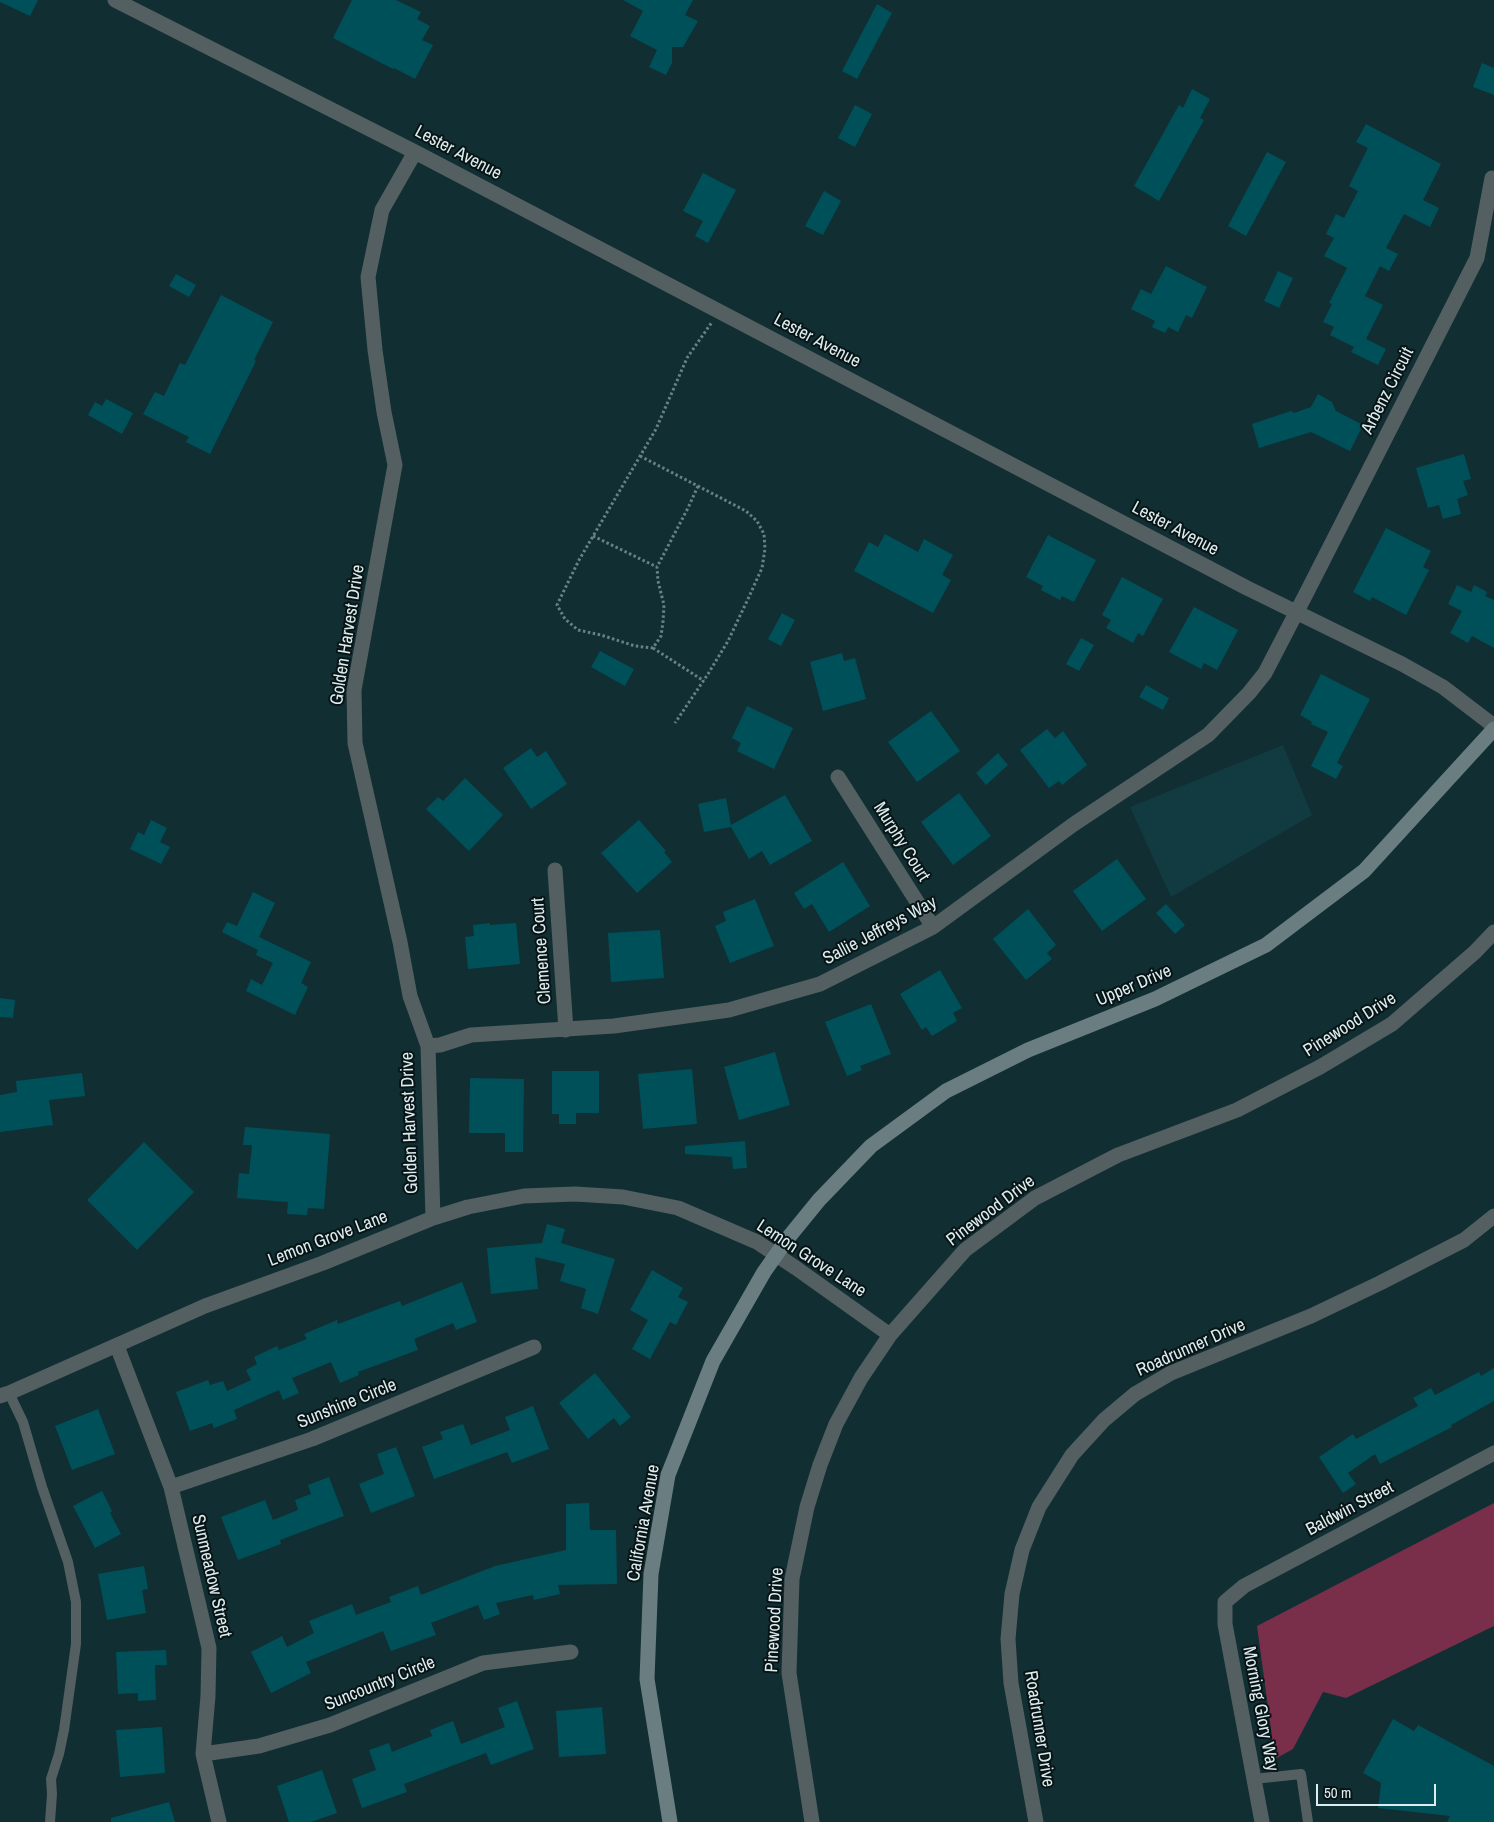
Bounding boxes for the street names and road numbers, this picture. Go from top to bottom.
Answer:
street label: Lester Avenue [411,121,505,185]
street label: Lester Avenue [770,309,864,373]
street label: Arbenz Circuit [1357,344,1419,438]
street label: Lester Avenue [1128,497,1222,561]
street label: Golden Harvest Drive [326,563,370,707]
street label: Murphy Court [868,798,934,886]
street label: Sallie Jeffreys Way [820,892,940,970]
street label: Clemence Court [528,897,556,1005]
street label: Upper Drive [1093,961,1175,1011]
street label: Pinewood Drive [1300,988,1400,1062]
street label: Golden Harvest Drive [397,1052,423,1194]
street label: Pinewood Drive [943,1171,1039,1251]
street label: Lemon Grove Lane [265,1206,391,1272]
street label: Lemon Grove Lane [752,1216,870,1302]
street label: Roadrunner Drive [1133,1314,1249,1382]
street label: Sunshine Circle [294,1374,400,1434]
street label: California Avenue [623,1463,665,1583]
street label: Baldwin Street [1303,1477,1397,1541]
street label: Sunmeadow Street [186,1512,236,1640]
street label: Pinewood Drive [761,1567,789,1673]
street label: Morning Glory Way [1237,1645,1283,1773]
street label: Suncountry Circle [322,1652,438,1716]
street label: Roadrunner Drive [1019,1669,1059,1789]

